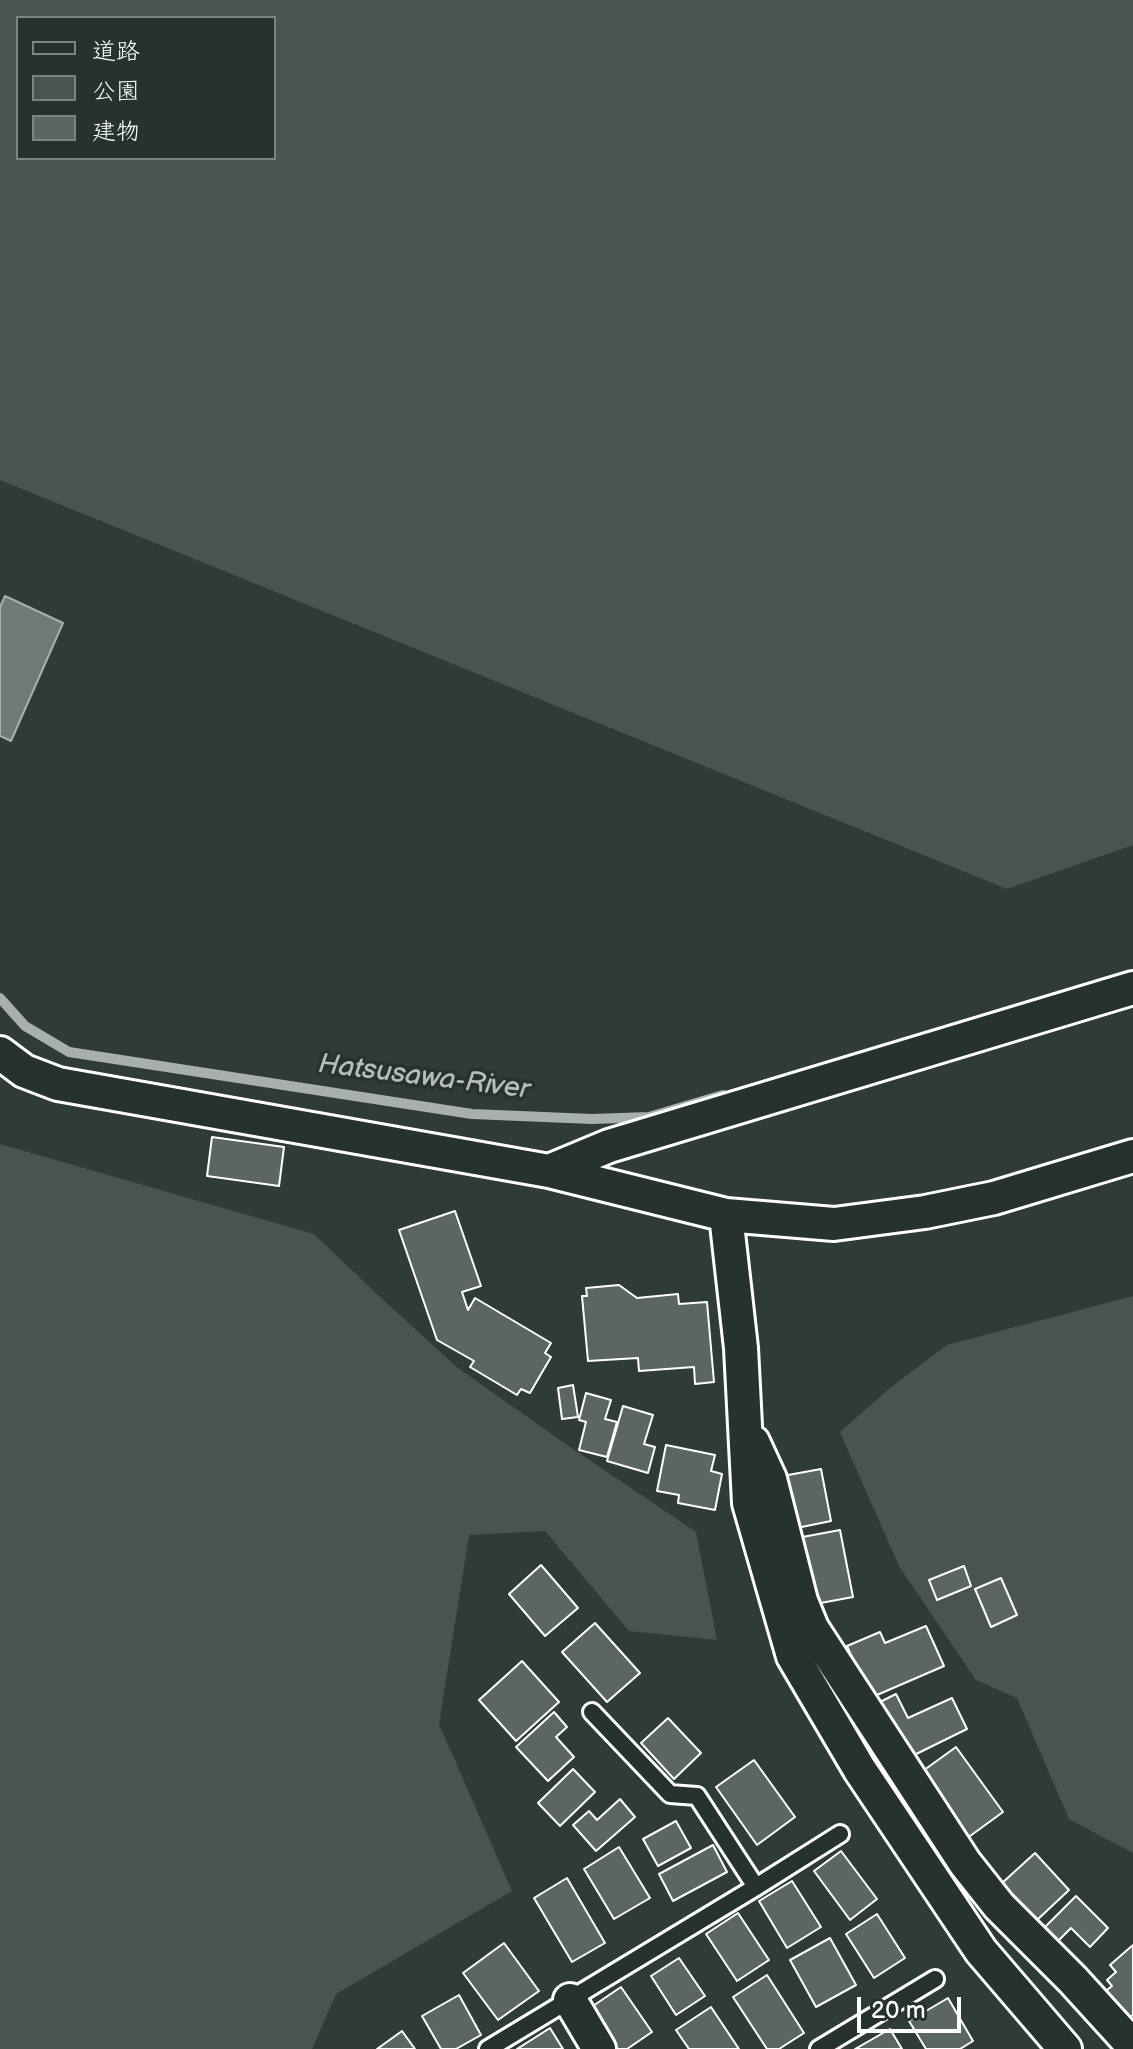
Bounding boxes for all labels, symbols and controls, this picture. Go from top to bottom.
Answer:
legend [16,16,276,160]
text: 道路 [92,37,140,66]
text: 公園 [92,77,140,106]
text: 建物 [92,117,140,146]
water label: Hatsusawa-River [316,1048,532,1108]
scale bar [861,1981,965,2031]
text: 20 m [871,1996,926,2025]

